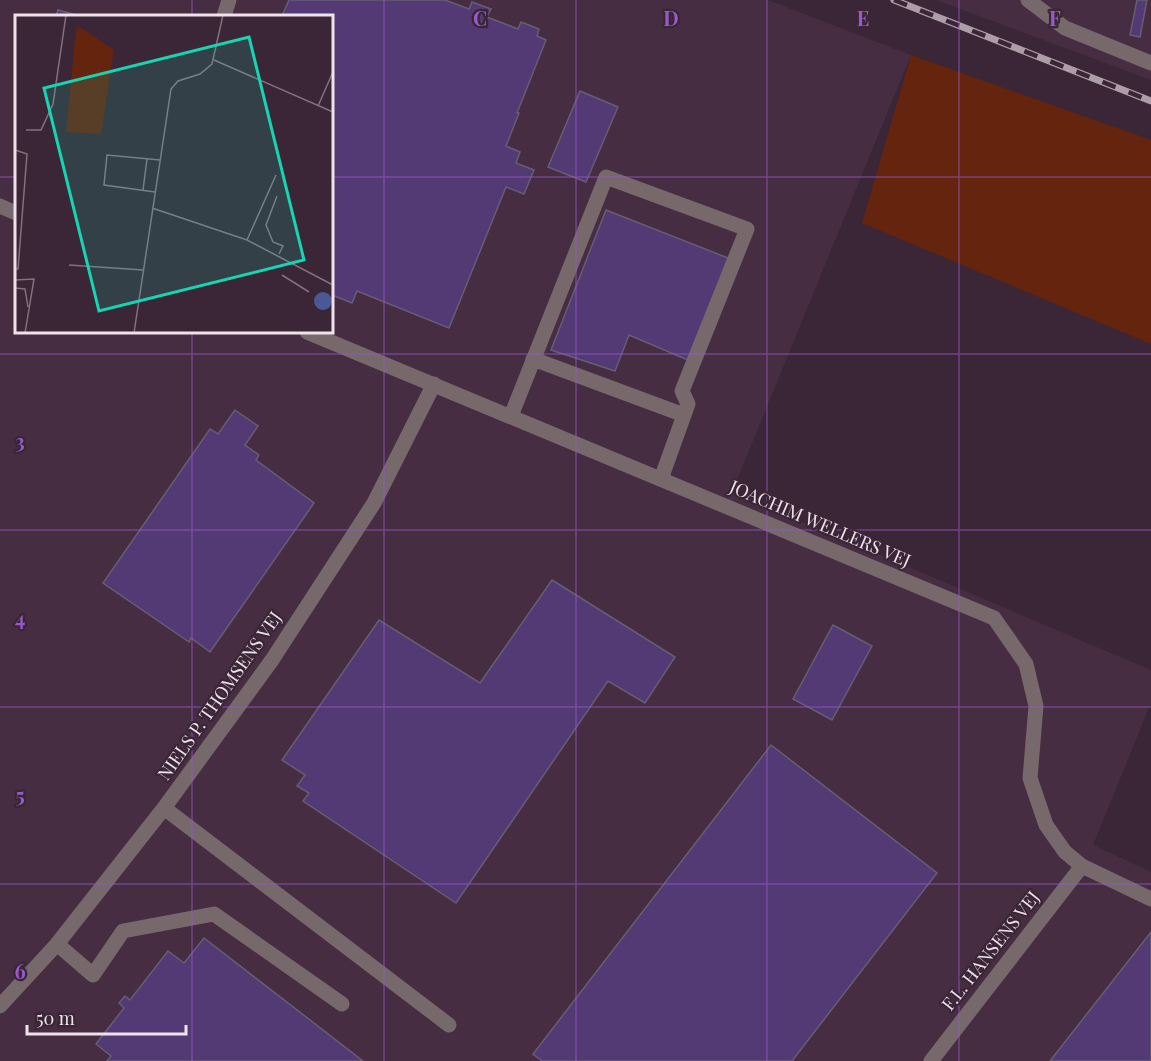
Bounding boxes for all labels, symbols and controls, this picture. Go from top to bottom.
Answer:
text: C [473,4,487,31]
text: D [663,4,679,31]
text: E [857,4,869,31]
text: F [1049,4,1061,31]
inset map [15,15,333,333]
text: 3 [15,427,25,454]
street label: JOACHIM WELLERS VEJ [725,474,915,572]
text: 4 [15,604,25,631]
street label: NIELS P. THOMSENS VEJ [152,606,287,785]
text: 5 [15,781,25,808]
street label: F.L. HANSENS VEJ [936,885,1045,1015]
text: 6 [14,957,26,984]
scale bar [27,998,186,1036]
text: 50 m [36,1006,75,1030]

